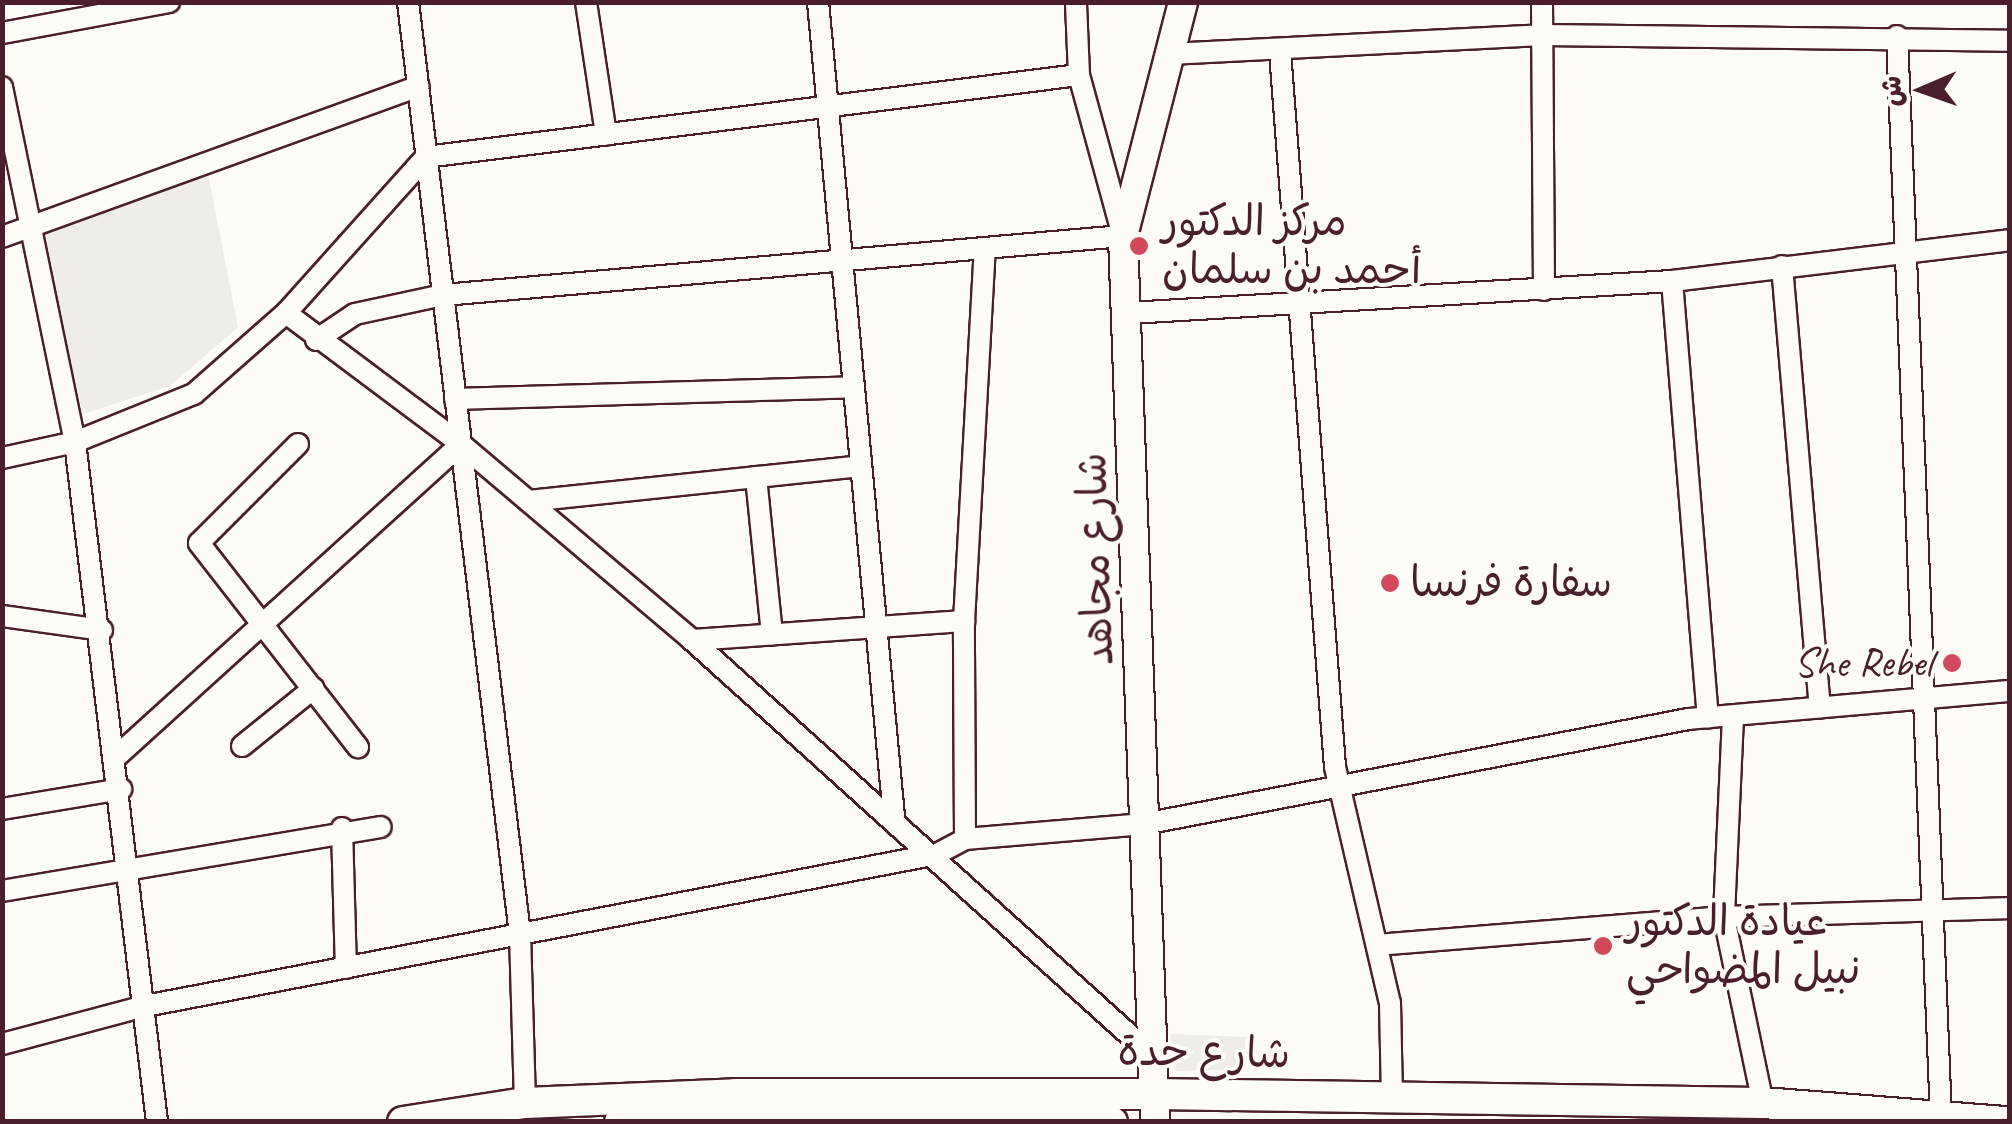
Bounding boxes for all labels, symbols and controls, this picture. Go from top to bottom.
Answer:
north arrow [1872,40,1972,140]
text: ش [1873,75,1910,107]
place label: مركز الدكتور أحمد بن سلمان [1162,197,1421,296]
marker: مركز الدكتور أحمد بن سلمان [1126,233,1152,259]
street label: شارع مجاهد [1067,452,1125,666]
place label: سفارة فرنسا [1410,558,1612,608]
marker: سفارة فرنسا [1379,572,1401,594]
place label: She Rebel [1793,638,1932,688]
marker: She Rebel [1941,652,1963,674]
place label: عيادة الدكتور نبيل المضواحي [1626,897,1860,996]
marker: عيادة الدكتور نبيل المضواحي [1590,933,1616,959]
street label: شارع حدة [1117,1026,1291,1080]

